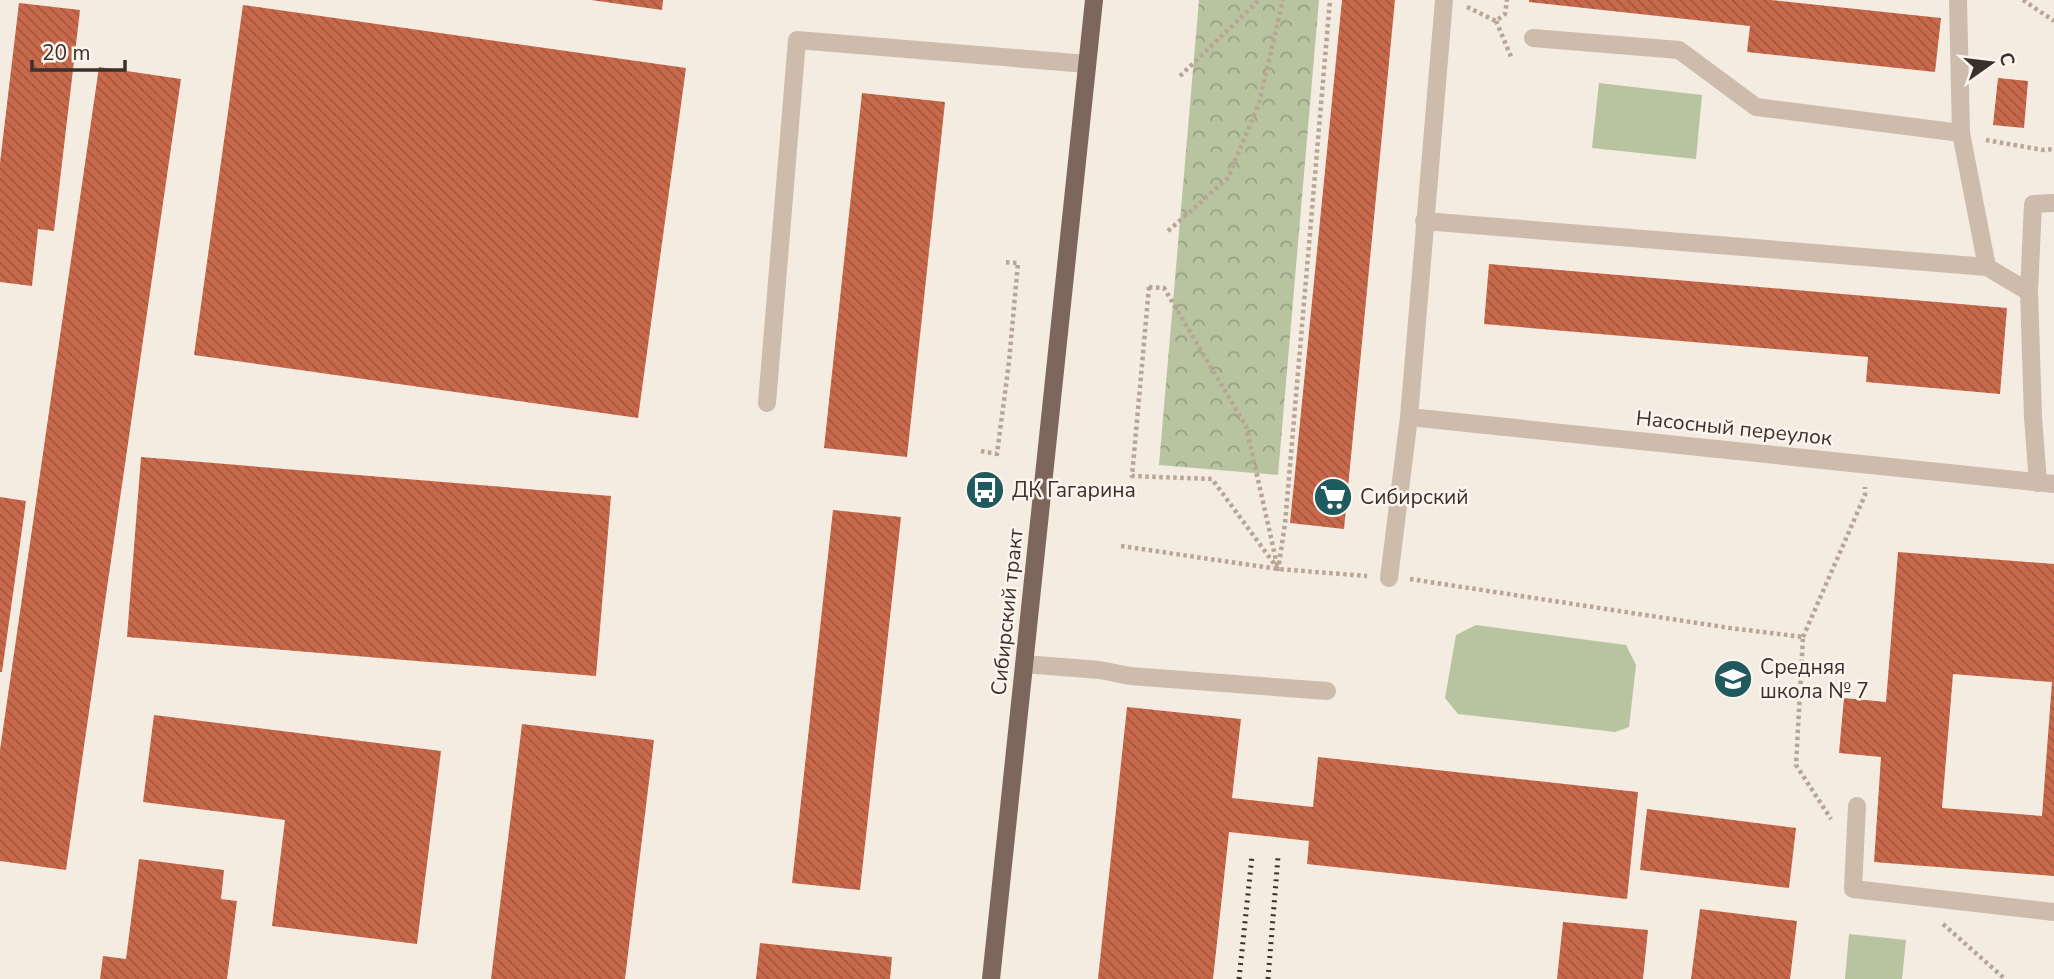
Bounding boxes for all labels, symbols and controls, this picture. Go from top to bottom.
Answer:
scale bar [32,28,124,72]
north arrow [1956,28,2026,98]
text: 20 m [42,39,91,67]
text: С [1992,50,2021,69]
street label: Насосный переулок [1635,404,1834,452]
bus stop icon: ДК Гагарина [964,469,1006,511]
place label: ДК Гагарина [1012,476,1136,504]
supermarket icon: Сибирский [1312,476,1354,518]
place label: Сибирский [1360,483,1469,511]
street label: Сибирский тракт [984,527,1030,697]
place label: Средняя школа № 7 [1760,653,1869,705]
school or university icon: Средняя школа № 7 [1712,658,1754,700]

